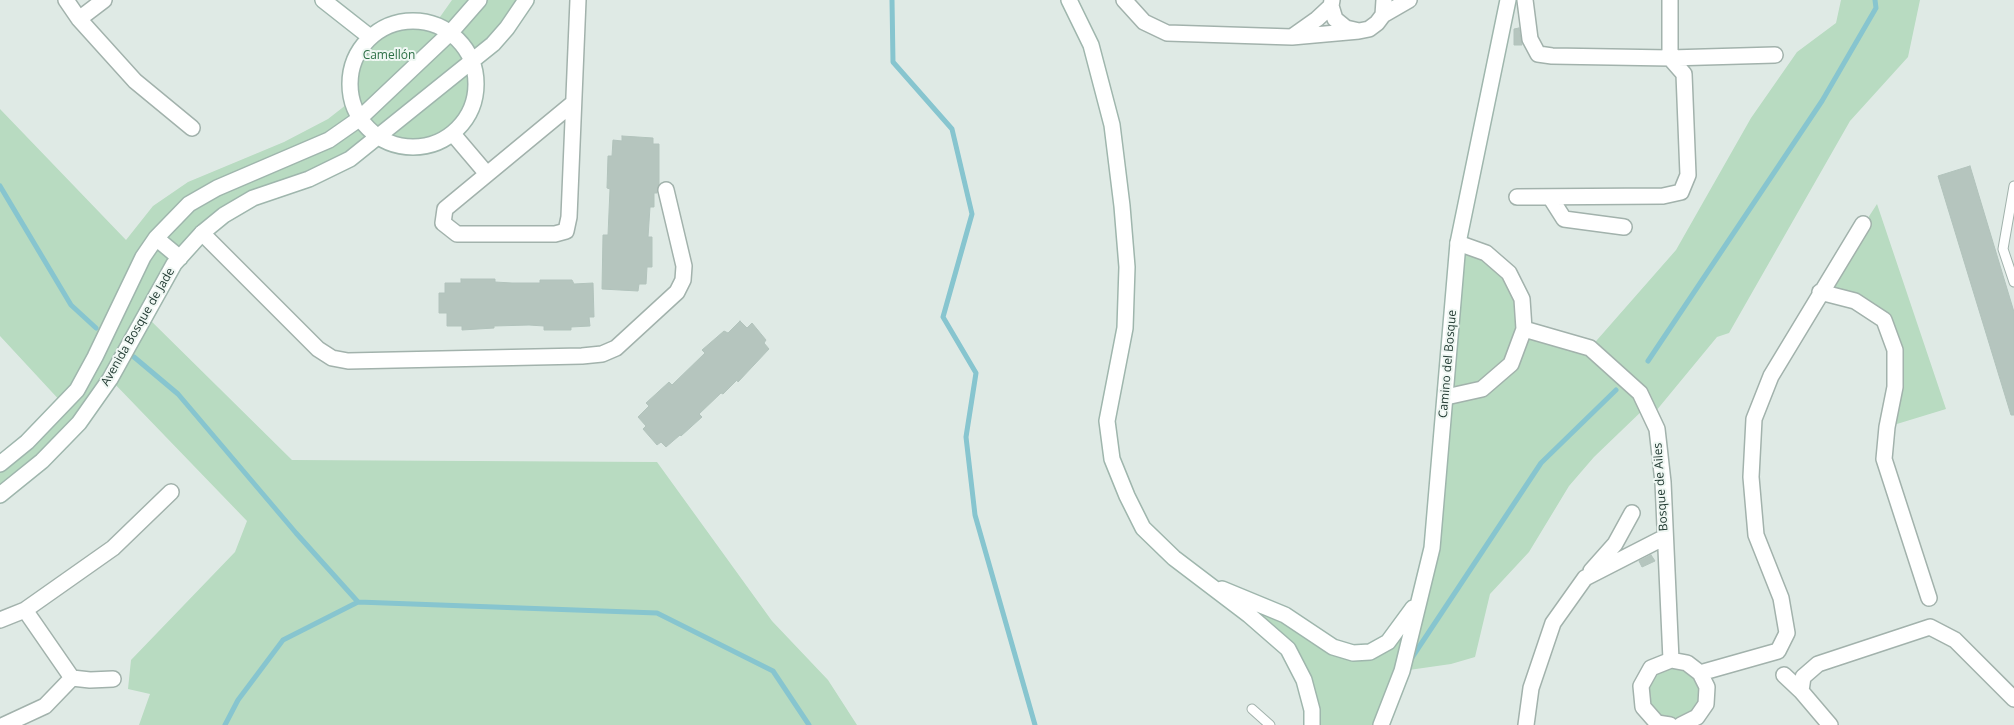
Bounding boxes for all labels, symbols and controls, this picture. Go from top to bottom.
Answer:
park label: Camellón [363,49,415,63]
street label: Avenida Bosque de Jade [98,265,178,389]
street label: Camino del Bosque [1436,309,1460,419]
street label: Bosque de Ailes [1651,442,1671,532]

